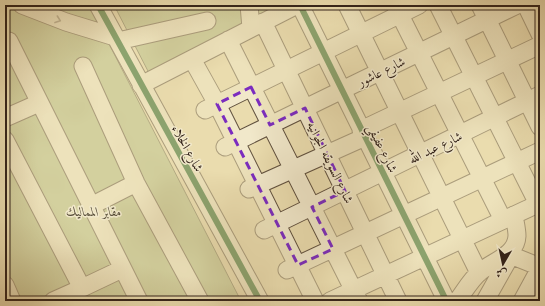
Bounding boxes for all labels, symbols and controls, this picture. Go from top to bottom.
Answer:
one-way arrow [55,15,62,23]
street label: شارع عاشور [353,53,409,94]
street label: شارع السويقه الجوانيه [301,118,358,207]
street label: شارع عفيفي [359,121,402,178]
street label: شارع الخلاء [165,122,207,176]
street label: شارع عبد الله [405,125,466,170]
park label: مقابر المماليك [66,203,122,221]
north arrow [483,244,523,284]
text: ش [495,265,508,282]

